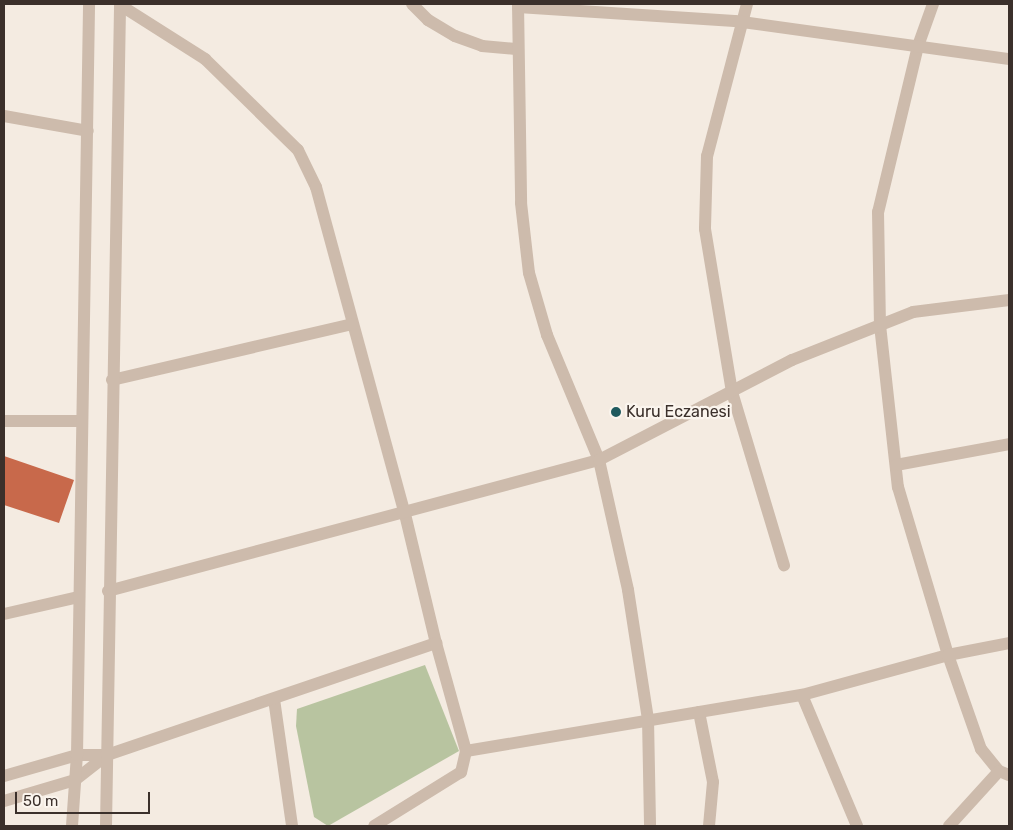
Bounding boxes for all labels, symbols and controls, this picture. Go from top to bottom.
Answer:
place label: Kuru Eczanesi [626,402,731,422]
marker: Kuru Eczanesi [610,406,622,418]
scale bar [18,782,152,814]
text: 50 m [23,792,58,810]

